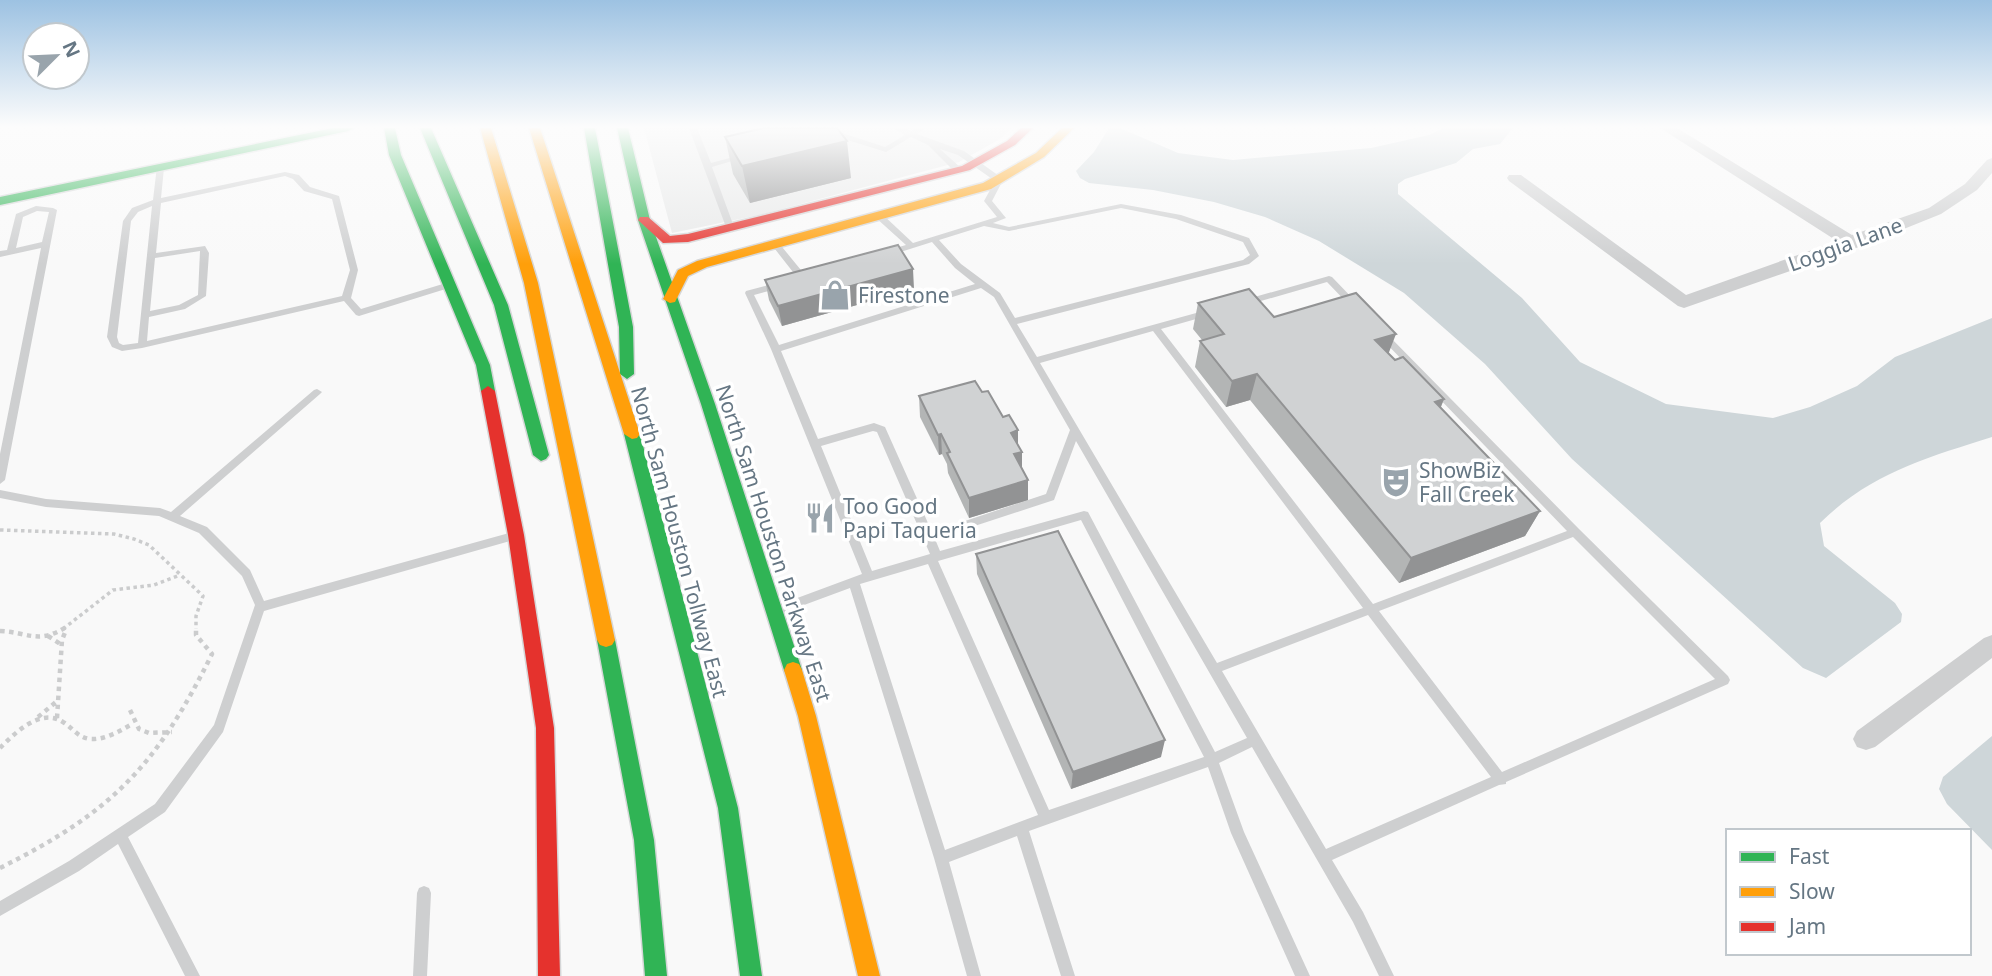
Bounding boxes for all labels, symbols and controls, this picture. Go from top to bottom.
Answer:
north arrow [21,21,91,91]
text: N [57,37,87,61]
street label: Loggia Lane [1784,210,1906,278]
shop icon: Firestone [818,278,852,312]
place label: Firestone [858,281,950,309]
street label: North Sam Houston Parkway East [709,381,839,705]
street label: North Sam Houston Tollway East [625,383,735,701]
place label: ShowBiz Fall Creek [1419,456,1515,508]
theatre icon: ShowBiz Fall Creek [1379,465,1413,499]
place label: Too Good Papi Taqueria [843,492,977,544]
restaurant icon: Too Good Papi Taqueria [803,501,837,535]
legend [1726,829,1971,955]
text: Fast [1789,842,1830,870]
text: Slow [1789,877,1835,905]
text: Jam [1787,912,1826,940]

